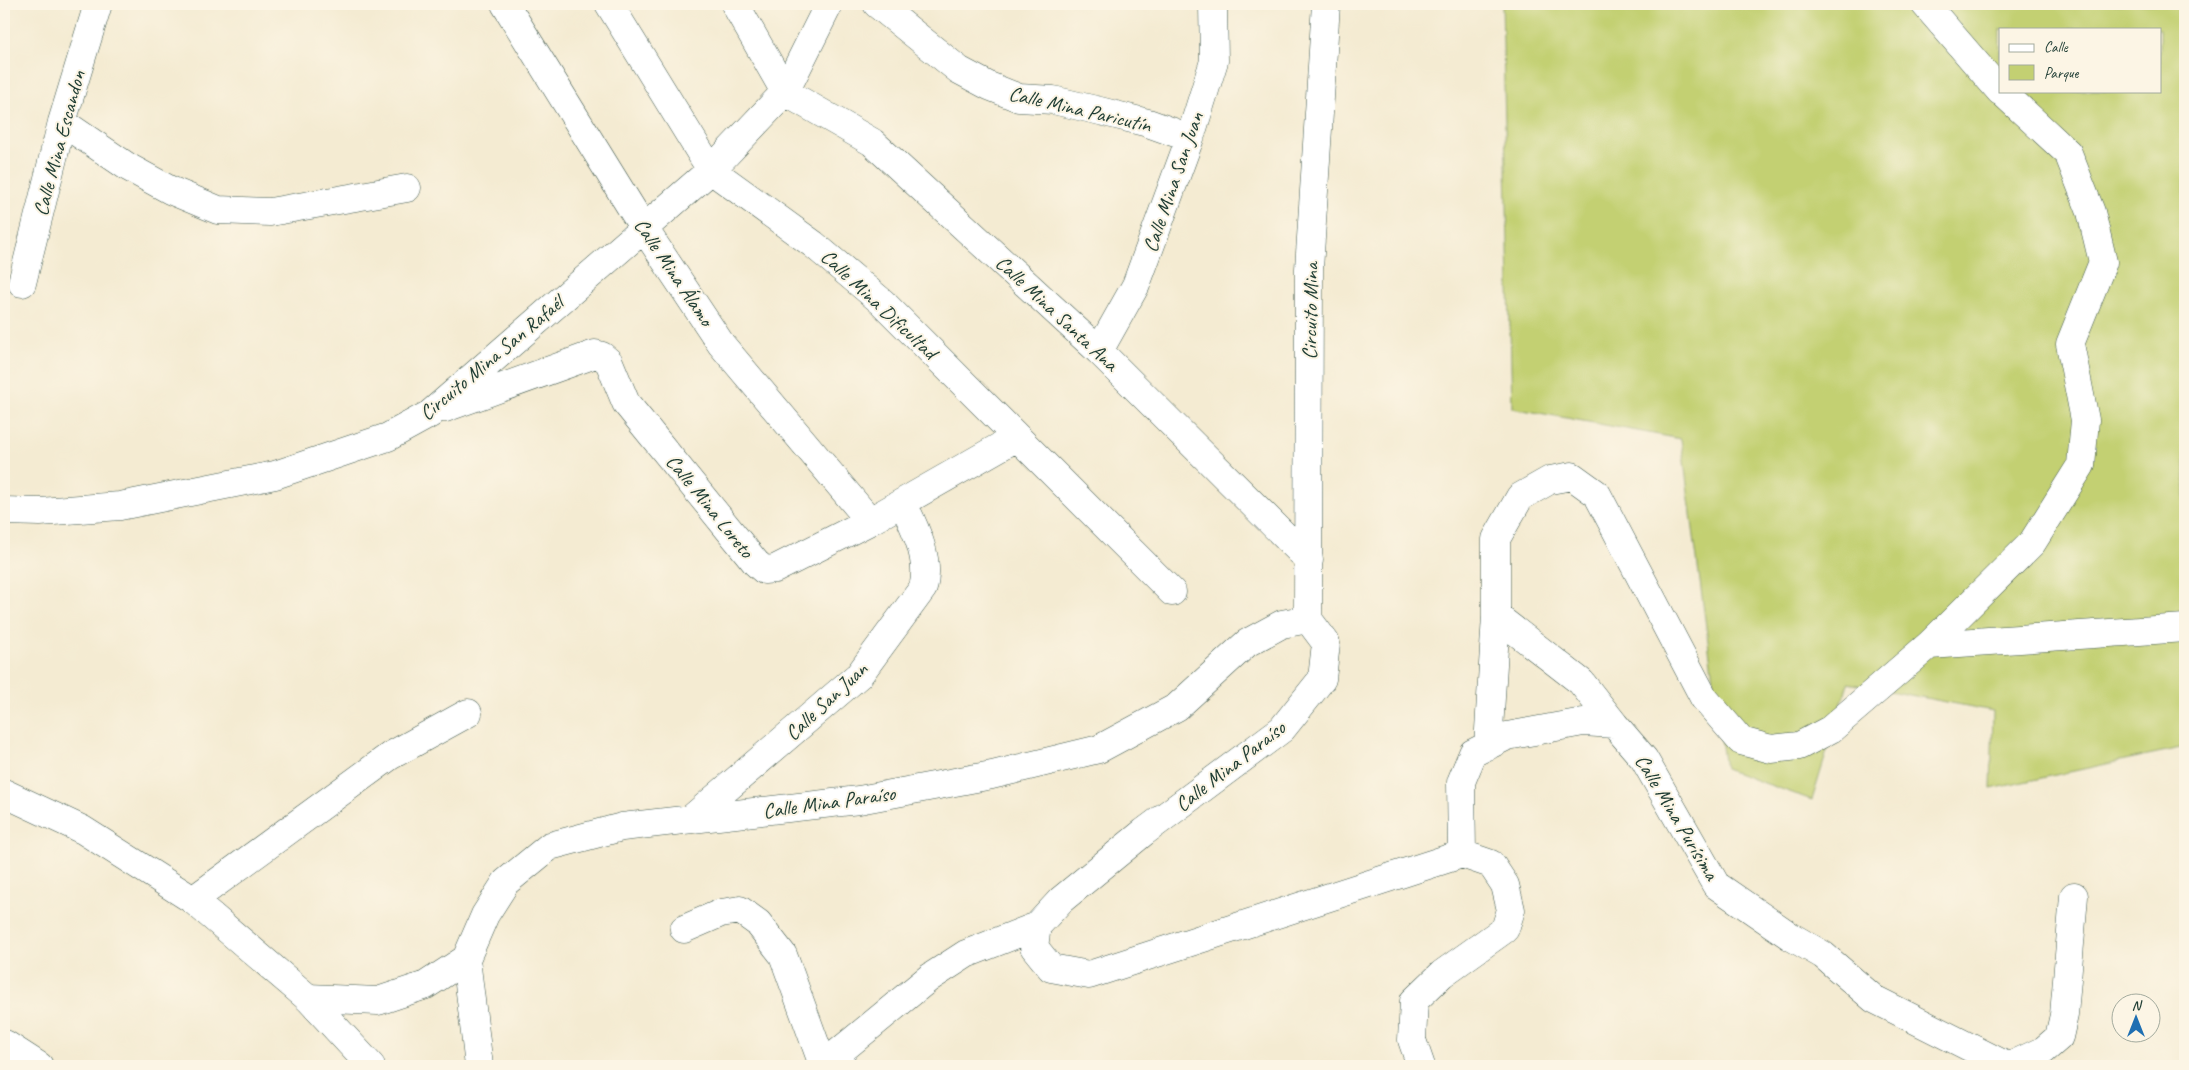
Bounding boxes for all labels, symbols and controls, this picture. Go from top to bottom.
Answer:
legend [1999,28,2162,92]
text: Calle [2044,38,2069,57]
text: Parque [2044,64,2080,83]
street label: Calle Mina Escandon [27,67,91,219]
street label: Calle Mina Paricutín [1006,80,1154,138]
street label: Calle Mina San Juan [1137,108,1209,255]
street label: Calle Mina Álamo [628,213,721,333]
street label: Calle Mina Dificultad [815,243,945,367]
street label: Calle Mina Santa Ana [990,250,1125,378]
street label: Circuito Mina [1296,260,1324,360]
street label: Circuito Mina San Rafaél [414,288,571,426]
street label: Calle Mina Loreto [660,449,761,564]
street label: Calle San Juan [779,656,873,746]
street label: Calle Mina Paraíso [1170,714,1292,817]
street label: Calle Mina Purísima [1629,749,1726,886]
street label: Calle Mina Paraíso [761,780,898,824]
north arrow [2112,992,2162,1042]
text: N [2132,997,2143,1014]

